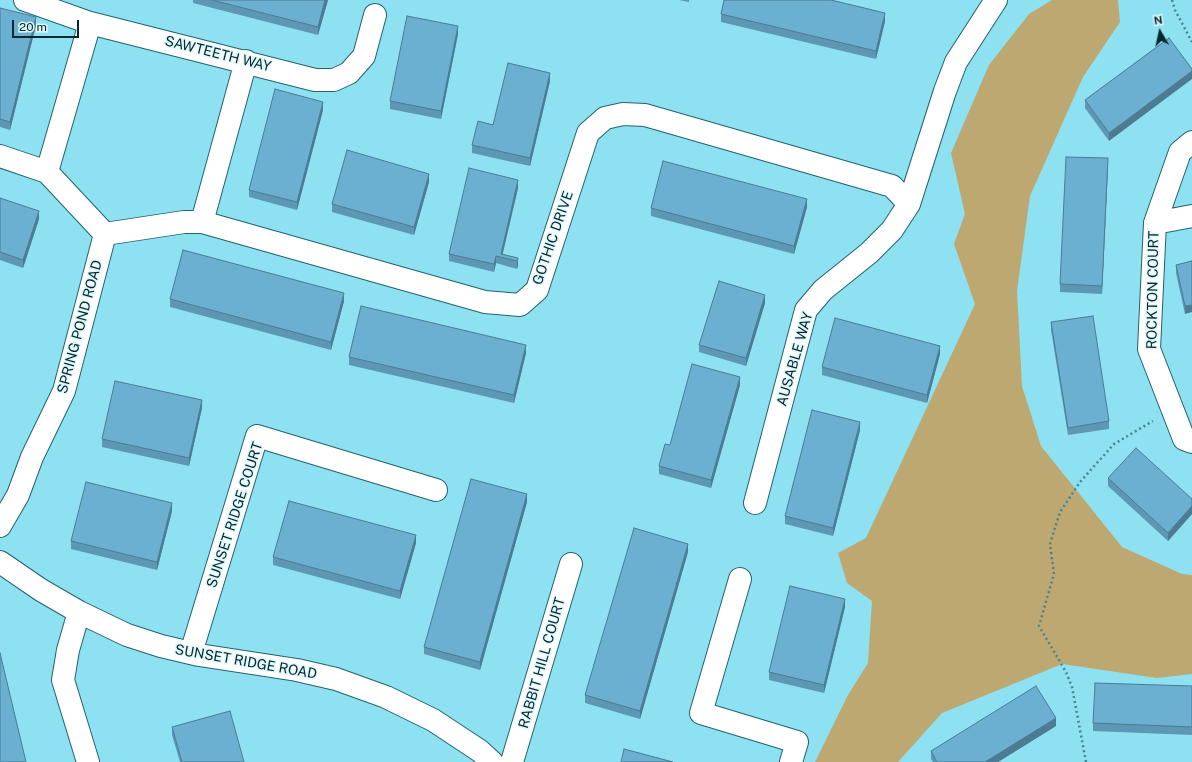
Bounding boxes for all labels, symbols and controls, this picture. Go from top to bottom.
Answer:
scale bar [14,12,81,38]
north arrow [1140,12,1180,52]
text: N [1153,14,1163,27]
text: 20 m [19,20,47,34]
street label: SAWTEETH WAY [163,33,273,75]
street label: GOTHIC DRIVE [529,189,577,287]
street label: ROCKTON COURT [1144,231,1162,349]
street label: SPRING POND ROAD [54,258,106,396]
street label: AUSABLE WAY [774,310,816,408]
street label: SUNSET RIDGE COURT [203,440,267,590]
street label: RABBIT HILL COURT [515,596,569,730]
street label: SUNSET RIDGE ROAD [174,641,318,683]

